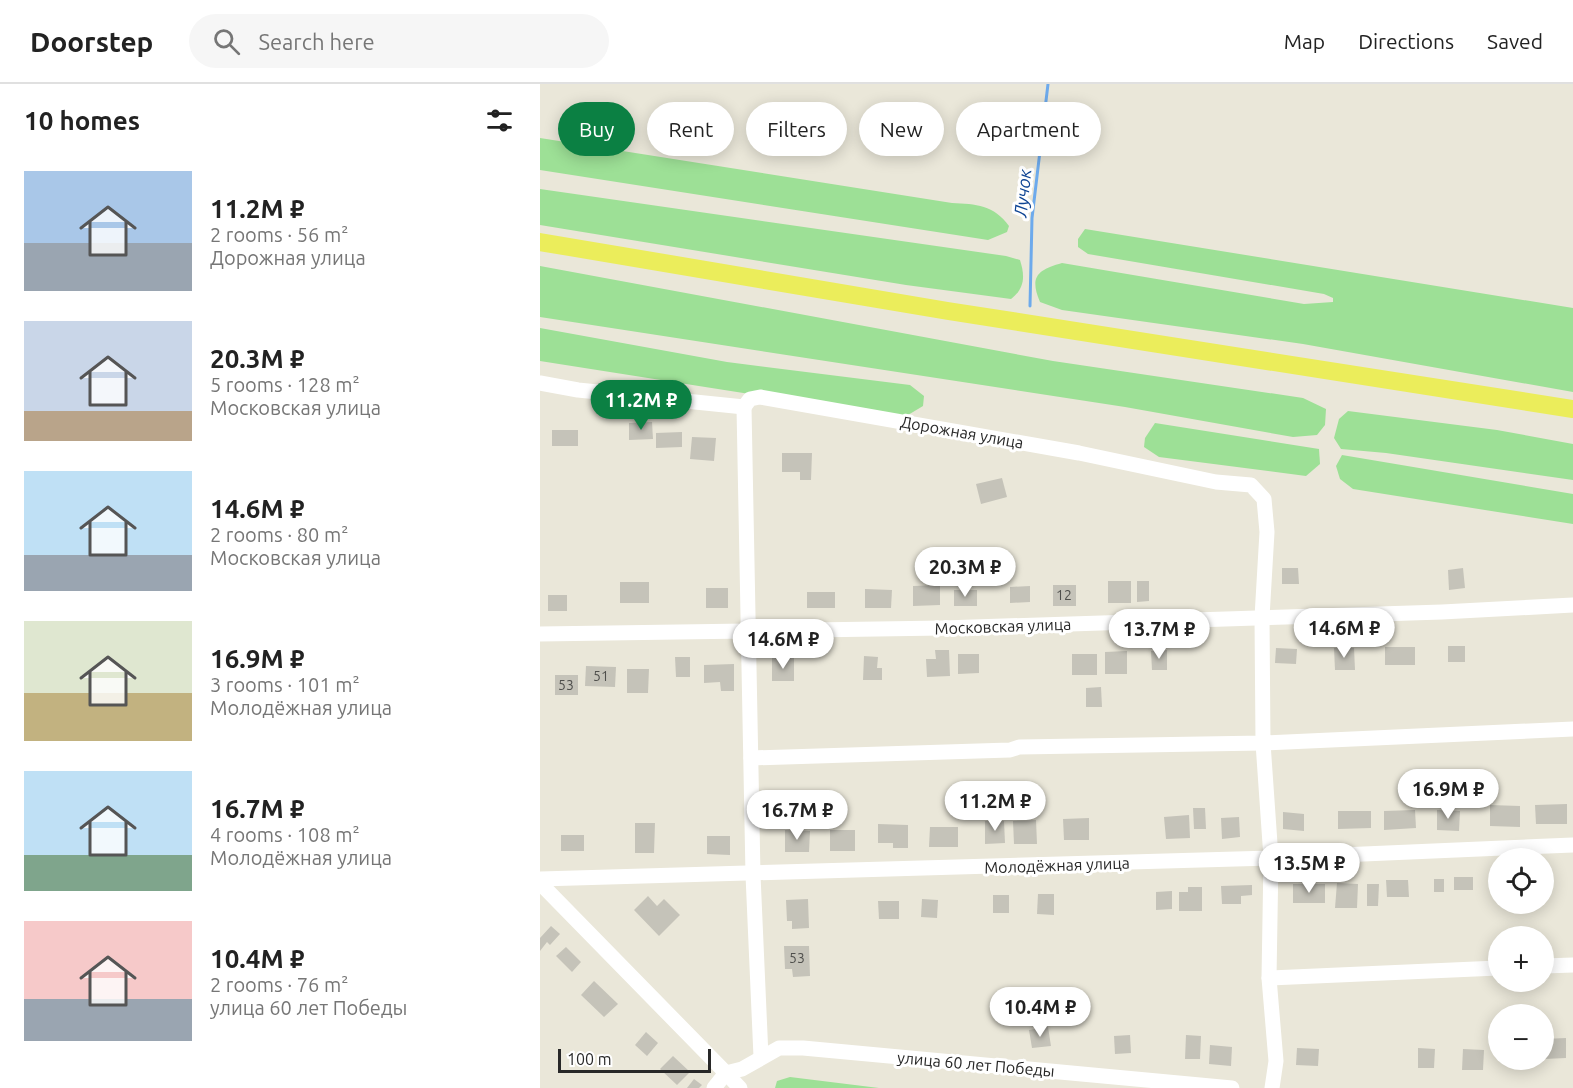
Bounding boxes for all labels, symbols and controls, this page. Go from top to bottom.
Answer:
search box [189,14,609,68]
icon: search [210,25,243,58]
text: Doorstep [30,26,153,57]
text: Search here [258,29,375,54]
text: Map [1284,29,1325,53]
text: Directions [1358,29,1454,53]
text: Saved [1487,29,1543,53]
chip: Buy [558,102,635,156]
chip: Rent [647,102,734,156]
chip: Filters [746,102,847,156]
chip: New [859,102,944,156]
chip: Apartment [956,102,1101,156]
icon: filters [483,104,516,137]
text: 10 homes [24,106,140,135]
water label: Лучок [1009,167,1035,219]
text: 11.2M ₽ [210,194,304,223]
icon: home [72,195,144,267]
text: 2 rooms · 56 m² [210,223,348,246]
text: Дорожная улица [210,246,366,269]
text: 20.3M ₽ [210,344,304,373]
icon: home [72,345,144,417]
text: 5 rooms · 128 m² [210,373,360,396]
pin: 11.2M ₽ [586,380,696,431]
text: 11.2M ₽ [605,388,677,411]
text: Московская улица [210,396,381,419]
street label: Дорожная улица [899,412,1025,452]
text: 14.6M ₽ [210,494,304,523]
icon: home [72,495,144,567]
text: 2 rooms · 80 m² [210,523,348,546]
text: Московская улица [210,546,381,569]
pin: 20.3M ₽ [910,547,1020,598]
text: 20.3M ₽ [929,555,1001,578]
house number: 12 [1056,587,1072,603]
pin: 14.6M ₽ [1289,608,1399,659]
pin: 13.7M ₽ [1104,609,1214,660]
street label: Московская улица [934,615,1072,637]
text: 14.6M ₽ [1308,616,1380,639]
text: 13.7M ₽ [1123,617,1195,640]
pin: 14.6M ₽ [728,619,838,670]
text: 14.6M ₽ [747,627,819,650]
text: 16.9M ₽ [210,644,304,673]
icon: home [72,645,144,717]
house number: 51 [593,668,609,684]
text: 3 rooms · 101 m² [210,673,360,696]
house number: 53 [558,677,574,693]
text: Молодёжная улица [210,696,392,719]
pin: 16.9M ₽ [1393,769,1503,820]
text: 16.9M ₽ [1412,777,1484,800]
pin: 11.2M ₽ [940,781,1050,832]
text: 11.2M ₽ [959,789,1031,812]
pin: 16.7M ₽ [742,790,852,841]
text: 16.7M ₽ [210,794,304,823]
icon: home [72,795,144,867]
text: 16.7M ₽ [761,798,833,821]
text: 4 rooms · 108 m² [210,823,360,846]
pin: 13.5M ₽ [1254,843,1364,894]
text: Молодёжная улица [210,846,392,869]
map controls [1488,848,1554,1070]
button: locate [1488,848,1554,914]
text: 13.5M ₽ [1273,851,1345,874]
street label: Молодёжная улица [984,853,1130,877]
button: + [1488,926,1554,992]
text: 10.4M ₽ [210,944,304,973]
icon: home [72,945,144,1017]
house number: 53 [789,950,805,966]
text: 2 rooms · 76 m² [210,973,348,996]
pin: 10.4M ₽ [985,987,1095,1038]
text: 10.4M ₽ [1004,995,1076,1018]
text: улица 60 лет Победы [210,996,408,1019]
button: − [1488,1004,1554,1070]
scale bar [558,1046,711,1074]
street label: улица 60 лет Победы [897,1048,1055,1080]
text: 100 m [567,1050,612,1068]

